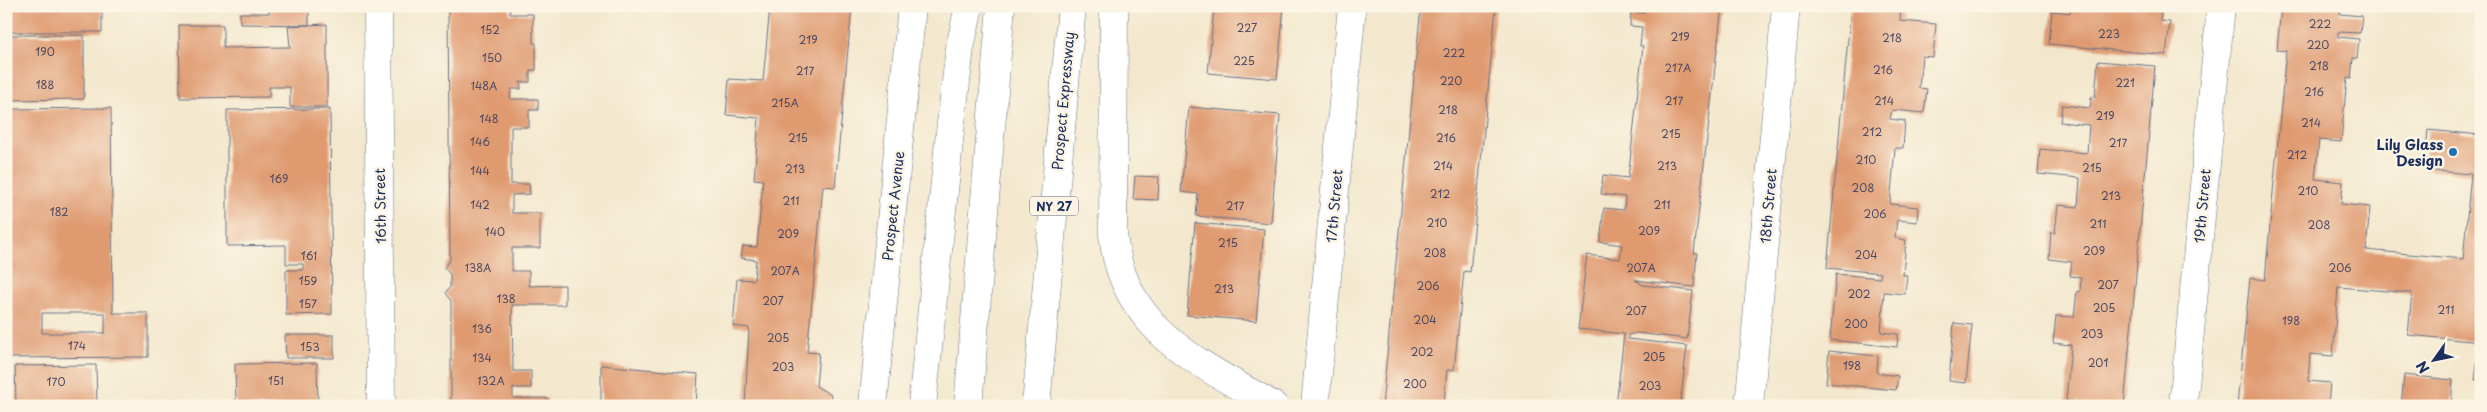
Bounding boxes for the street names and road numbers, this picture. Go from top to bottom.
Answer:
street label: Prospect Expressway [1046,31,1080,171]
street label: Prospect Avenue [877,150,909,262]
street label: 18th Street [1754,167,1782,244]
street label: 16th Street [369,168,391,244]
street label: 17th Street [1320,168,1348,244]
street label: 19th Street [2188,168,2216,244]
road number: NY 27 [1030,197,1078,216]

